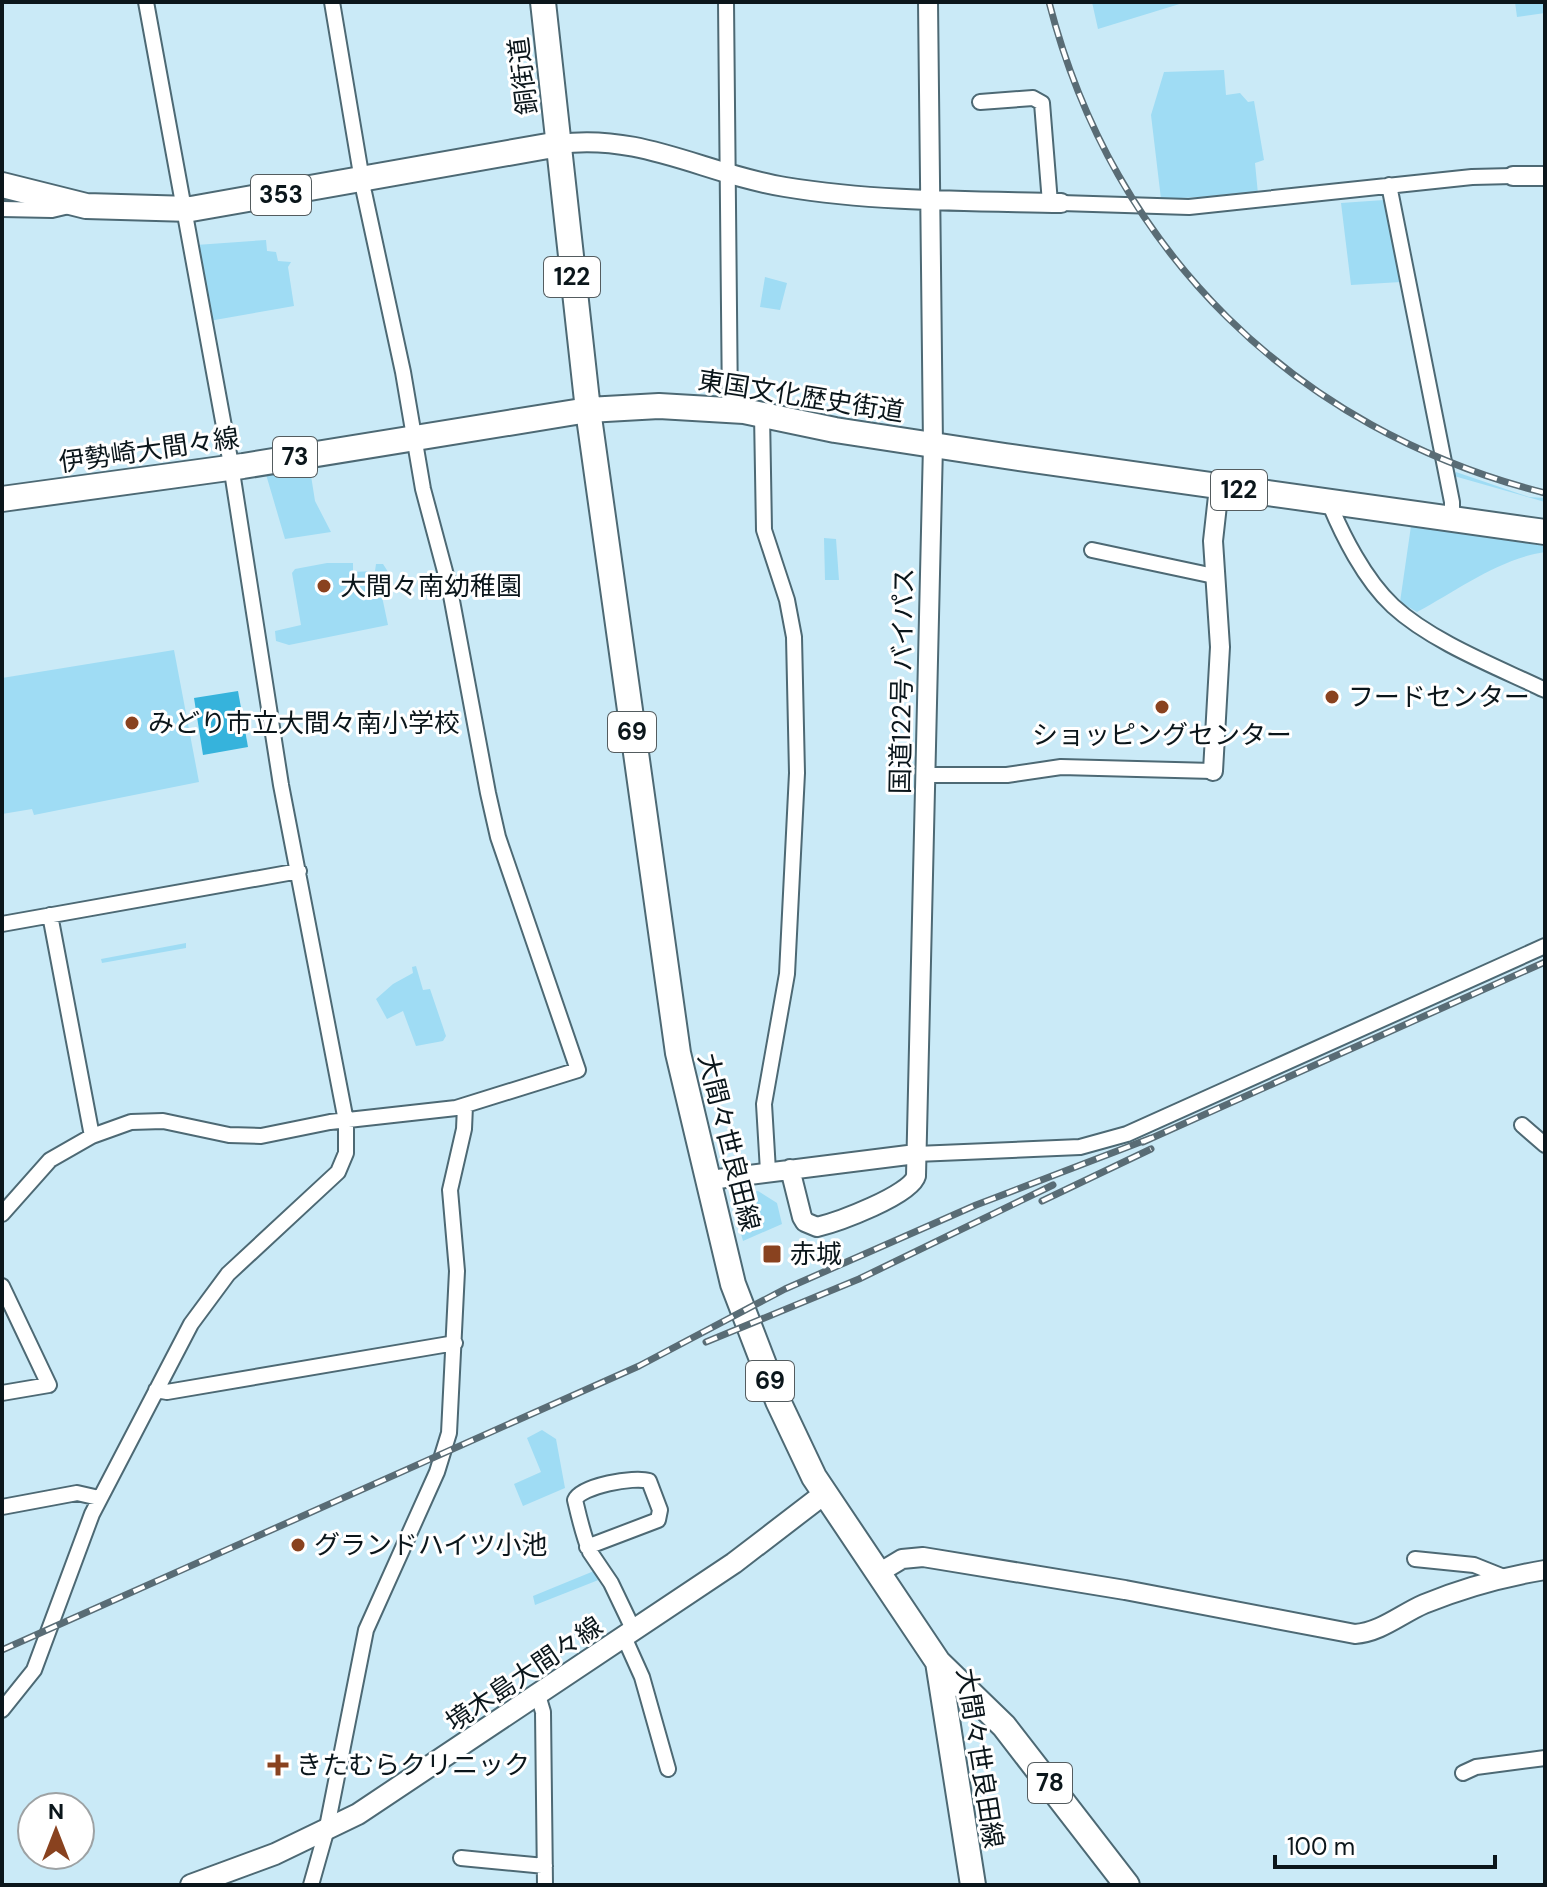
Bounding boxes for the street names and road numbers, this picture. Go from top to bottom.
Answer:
street label: 銅街道 [501,35,545,117]
road number: 353 [251,175,311,215]
road number: 122 [544,257,600,297]
street label: 東国文化歴史街道 [696,363,906,429]
street label: 伊勢崎大間々線 [57,420,241,480]
road number: 73 [273,437,317,477]
road number: 122 [1211,470,1267,510]
street label: 国道122号 バイパス [883,567,921,795]
road number: 69 [608,712,656,752]
street label: 大間々世良田線 [690,1050,768,1234]
road number: 69 [746,1361,794,1401]
street label: 境木島大間々線 [439,1609,609,1739]
street label: 大間々世良田線 [949,1665,1011,1851]
road number: 78 [1028,1763,1072,1803]

